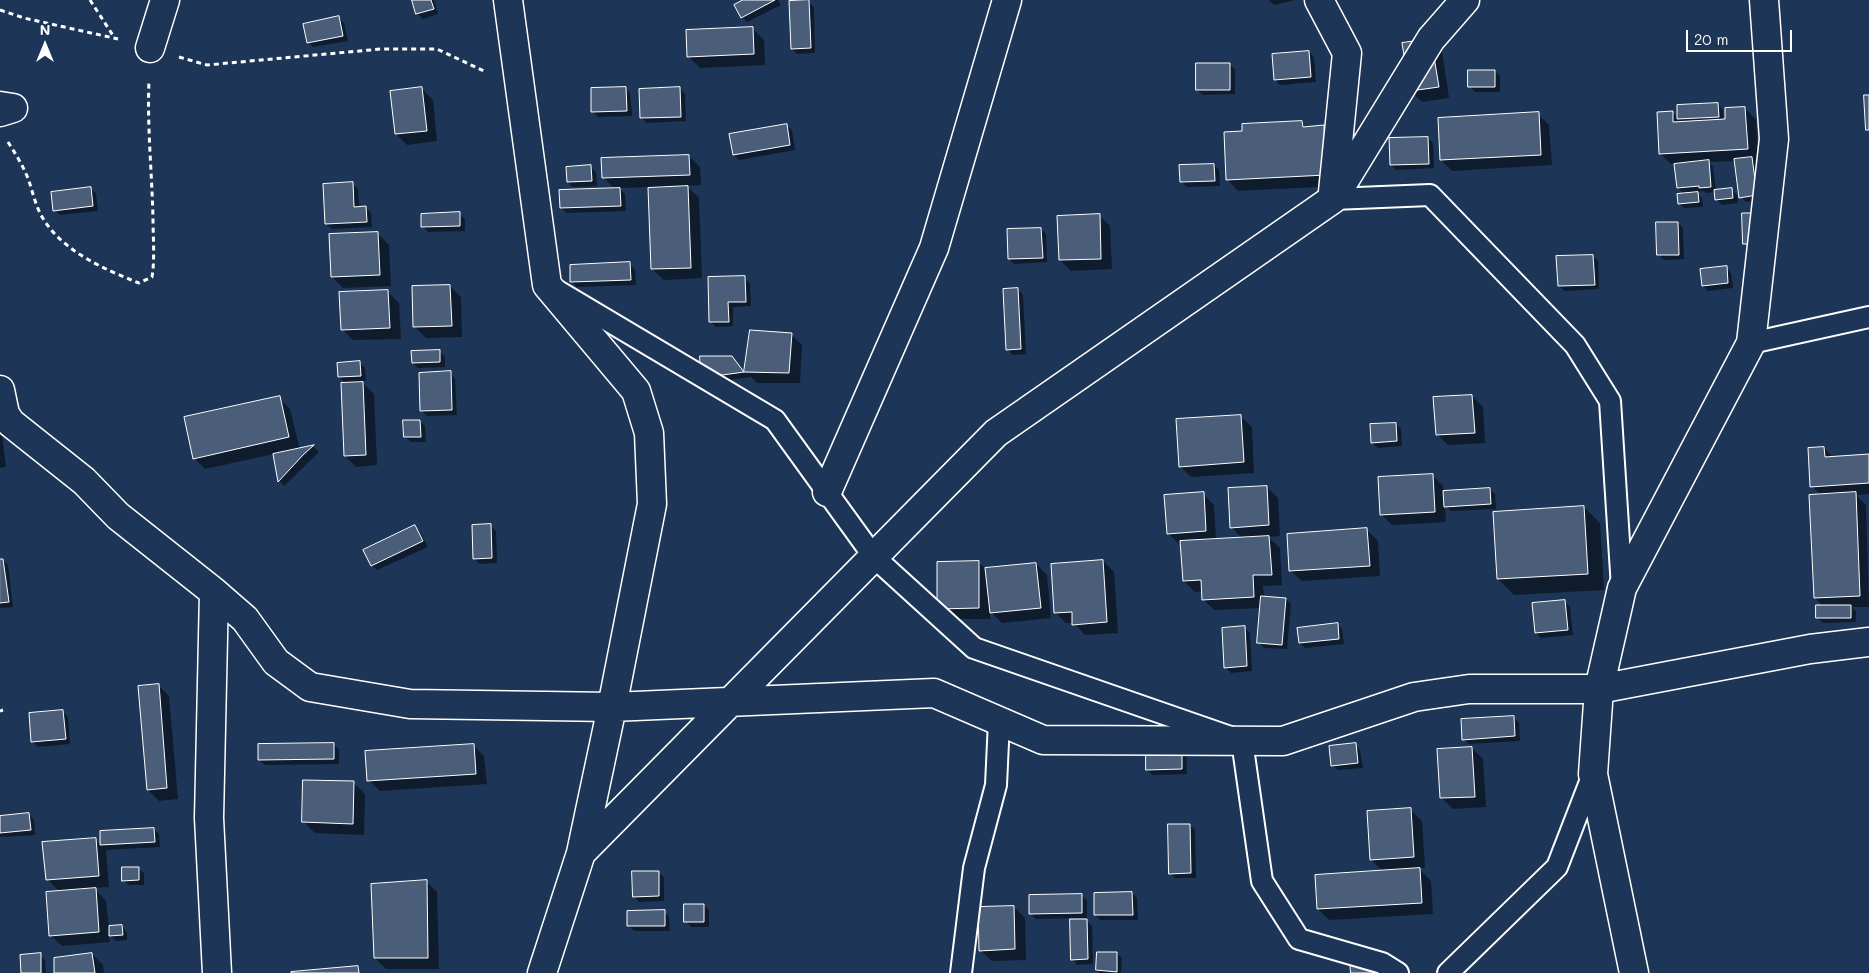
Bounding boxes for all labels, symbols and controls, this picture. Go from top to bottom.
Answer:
north arrow [20,20,70,70]
text: N [40,20,50,39]
scale bar [1689,20,1795,52]
text: 20 m [1694,29,1728,49]

